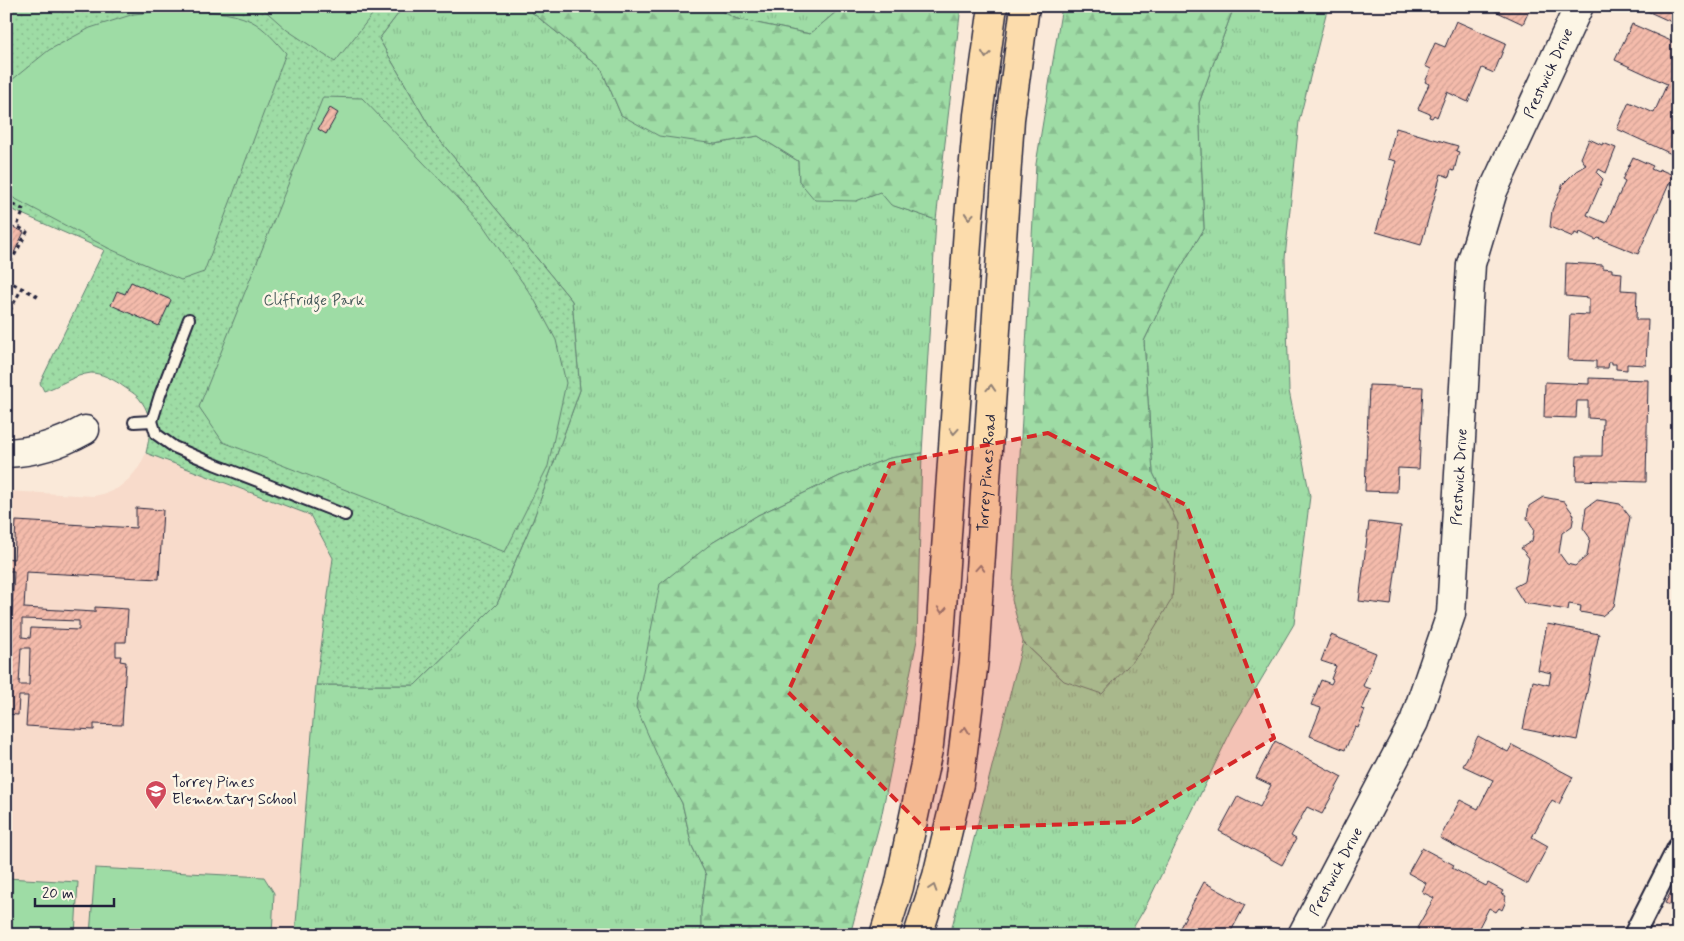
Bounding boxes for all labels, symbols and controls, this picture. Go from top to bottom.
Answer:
street label: Prestwick Drive [1519,25,1579,122]
one-way arrow [981,51,992,59]
one-way arrow [964,212,975,220]
park label: Cliffridge Park [263,291,365,312]
one-way arrow [986,384,997,392]
street label: Torrey Pines Road [974,413,1001,533]
one-way arrow [949,427,960,435]
street label: Prestwick Drive [1447,428,1473,526]
one-way arrow [974,564,985,572]
one-way arrow [937,606,948,614]
one-way arrow [960,725,970,734]
place label: Torrey Pines Elementary School [172,773,297,810]
school or university icon: Torrey Pines Elementary School [144,779,168,810]
street label: Prestwick Drive [1305,824,1368,919]
scale bar [35,876,114,908]
text: 20 m [42,884,74,904]
one-way arrow [927,885,937,893]

